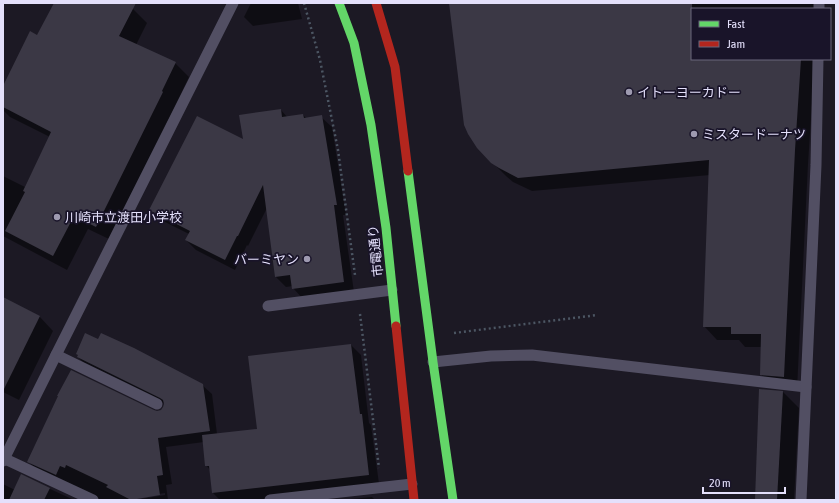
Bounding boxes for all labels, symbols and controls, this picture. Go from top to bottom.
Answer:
legend [691,8,831,60]
text: Fast [727,17,745,31]
text: Jam [727,37,745,51]
place label: イトーヨーカドー [637,85,741,100]
marker: イトーヨーカドー [624,87,634,97]
place label: ミスタードーナツ [702,127,806,142]
marker: ミスタードーナツ [689,129,699,139]
place label: 川崎市立渡田小学校 [65,210,182,225]
marker: 川崎市立渡田小学校 [52,212,62,222]
street label: 市電通り [365,224,386,278]
place label: バーミヤン [234,252,299,267]
marker: バーミヤン [302,254,312,264]
scale bar [703,469,785,495]
text: 20 m [709,476,731,490]

